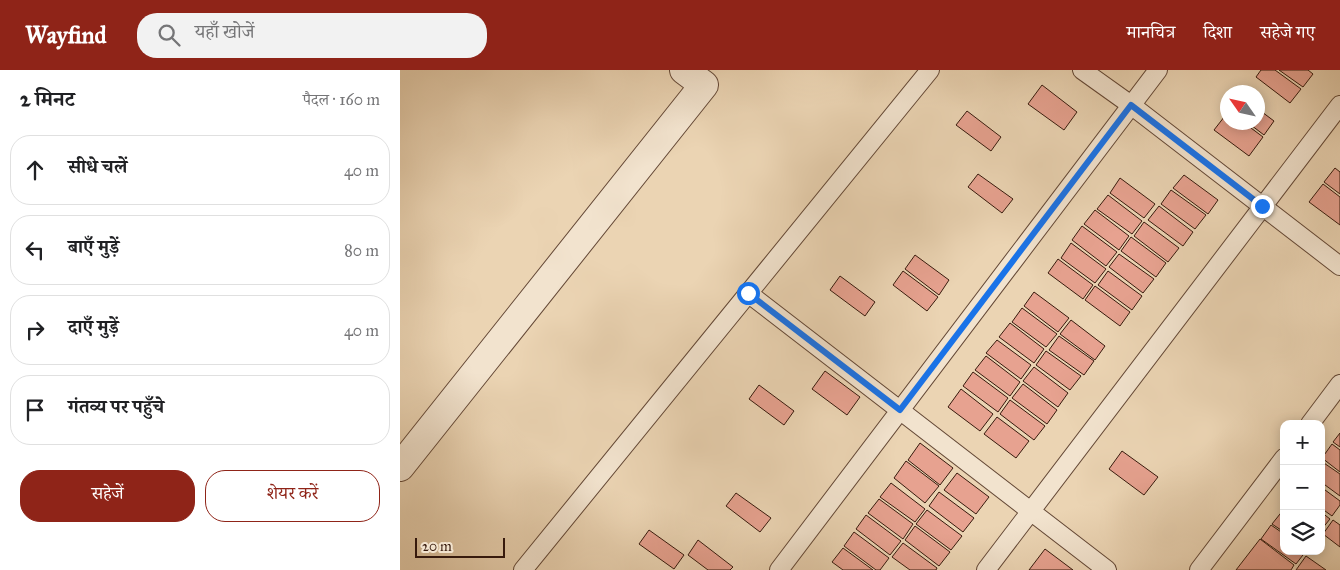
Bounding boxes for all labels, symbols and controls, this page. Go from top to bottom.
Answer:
search box [137,13,487,58]
text: Wayfind [25,20,107,50]
text: यहाँ खोजें [195,20,254,43]
icon: search [155,21,183,49]
text: मानचित्र [1127,21,1175,43]
text: दिशा [1203,21,1232,43]
text: सहेजे गए [1260,21,1315,43]
north arrow [1220,85,1265,130]
text: 2 मिनट [20,86,75,112]
text: पैदल · 160 m [303,90,380,109]
text: सीधे चलें [68,155,127,178]
icon: ahead [21,156,49,184]
text: 40 m [344,161,379,180]
route end [1251,195,1274,218]
text: बाएँ मुड़ें [68,235,119,258]
icon: left [21,236,49,264]
text: 80 m [344,241,379,260]
route start [737,282,760,305]
text: दाएँ मुड़ें [68,315,119,338]
icon: right [21,316,49,344]
text: 40 m [344,321,379,340]
text: गंतव्य पर पहुँचे [68,395,164,418]
icon: arrive [21,396,49,424]
map controls [1280,420,1325,555]
button: + [1280,420,1325,465]
button: − [1280,465,1325,510]
button: सहेजें [20,470,195,522]
button: शेयर करें [205,470,380,522]
button: layers [1280,510,1325,555]
scale bar [415,535,505,558]
text: 20 m [422,538,452,555]

